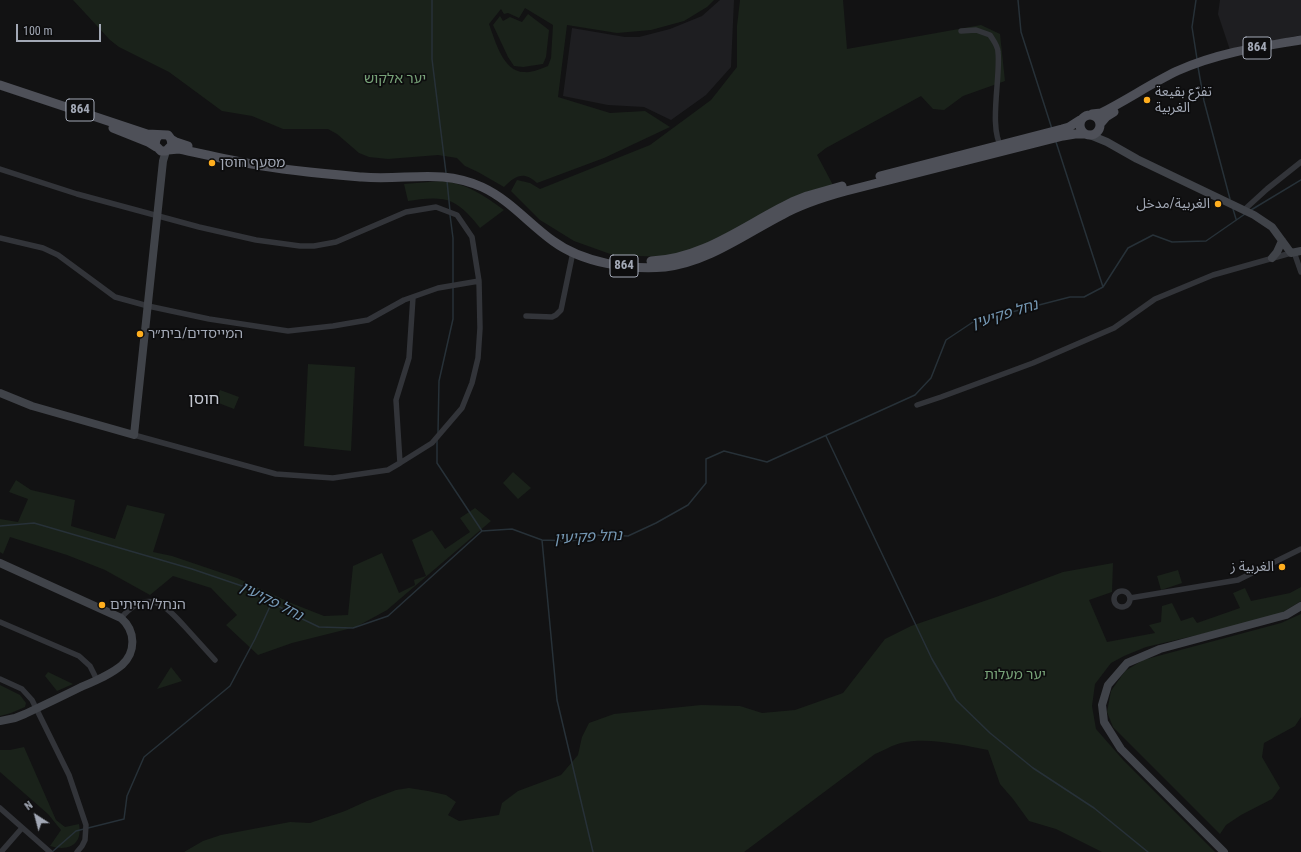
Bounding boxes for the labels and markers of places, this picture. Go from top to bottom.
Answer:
place label: تفرّع بقيعة الغربية [1155,84,1212,116]
marker: تفرّع بقيعة الغربية [1142,95,1152,105]
place label: מסעף חוסן [220,155,285,171]
marker: מסעף חוסן [207,158,217,168]
place label: الغربية/مدخل [1136,196,1210,212]
marker: الغربية/مدخل [1213,199,1223,209]
place label: המייסדים/בית״ר [148,326,243,342]
marker: המייסדים/בית״ר [135,329,145,339]
place label: الغربية ز [1230,559,1274,575]
marker: الغربية ز [1277,562,1287,572]
place label: הנחל/הזיתים [110,597,186,613]
marker: הנחל/הזיתים [97,600,107,610]

